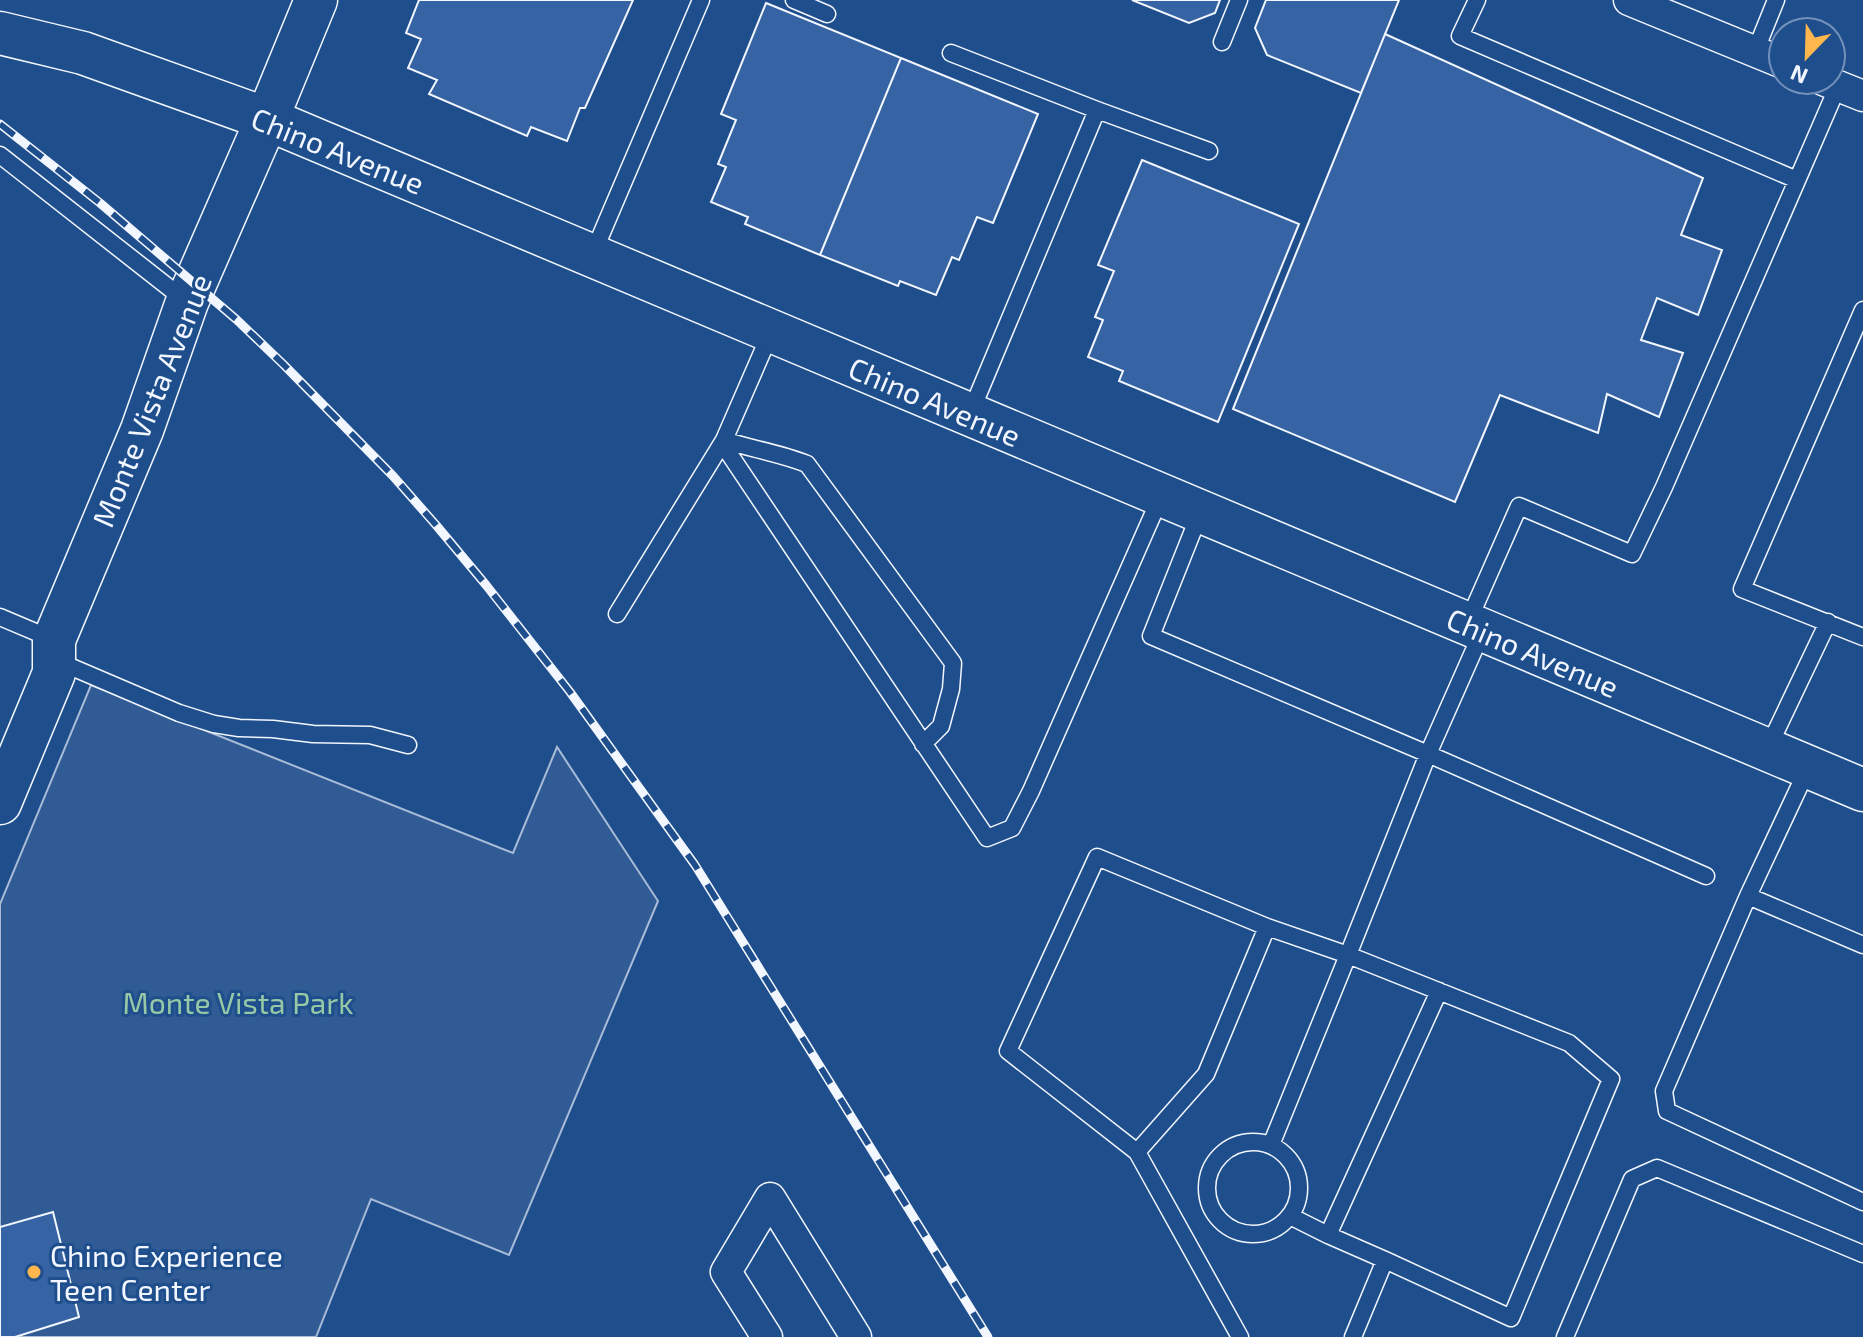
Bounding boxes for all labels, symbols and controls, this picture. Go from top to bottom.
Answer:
north arrow [1767,16,1847,96]
text: N [1786,60,1811,90]
street label: Chino Avenue [246,99,430,201]
street label: Monte Vista Avenue [84,268,218,532]
street label: Chino Avenue [844,349,1026,453]
street label: Chino Avenue [1442,600,1624,704]
park label: Monte Vista Park [122,984,354,1020]
place label: Chino Experience Teen Center [50,1237,283,1307]
marker: Chino Experience Teen Center [25,1263,43,1281]

